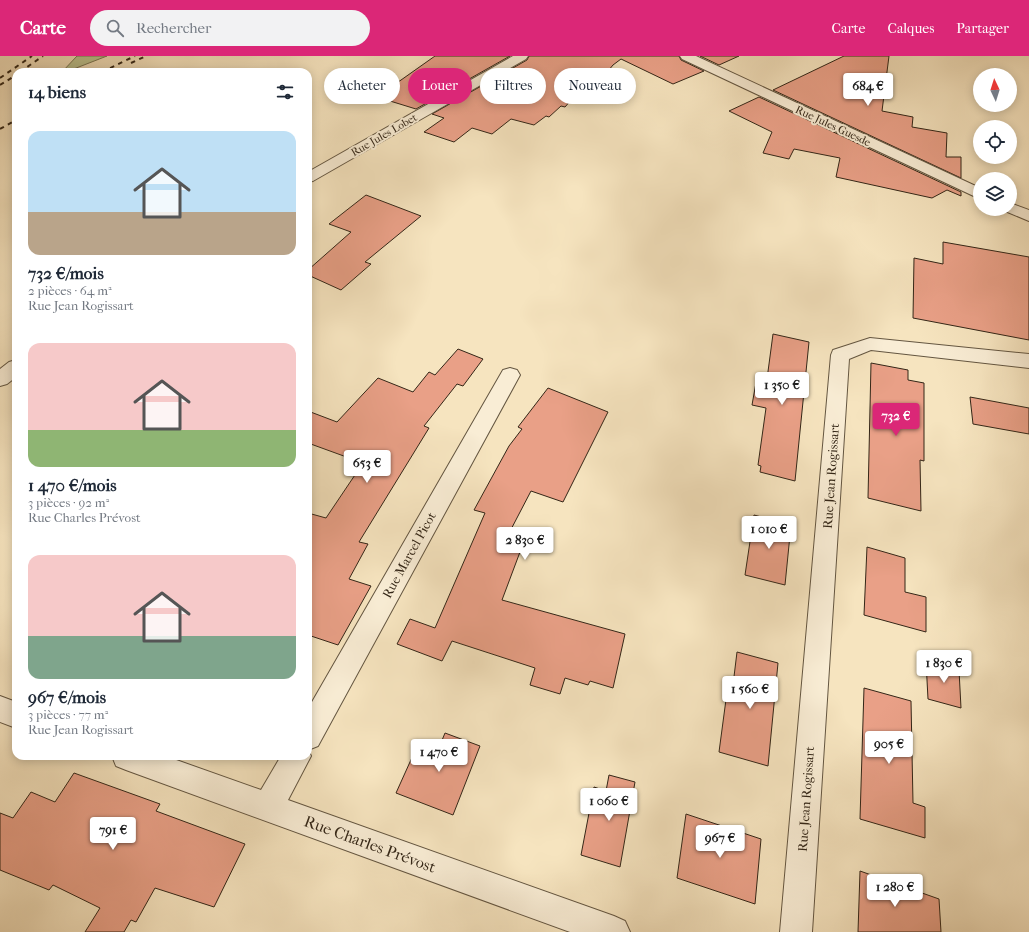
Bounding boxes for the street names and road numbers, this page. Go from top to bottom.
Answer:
street label: Rue Jules Guesde [793,103,873,149]
street label: Rue Jules Lobet [349,111,419,159]
street label: Rue Jean Rogissart [820,422,842,529]
street label: Rue Marcel Picot [379,509,439,601]
street label: Rue Jean Rogissart [795,745,817,852]
street label: Rue Charles Prévost [302,811,439,877]

